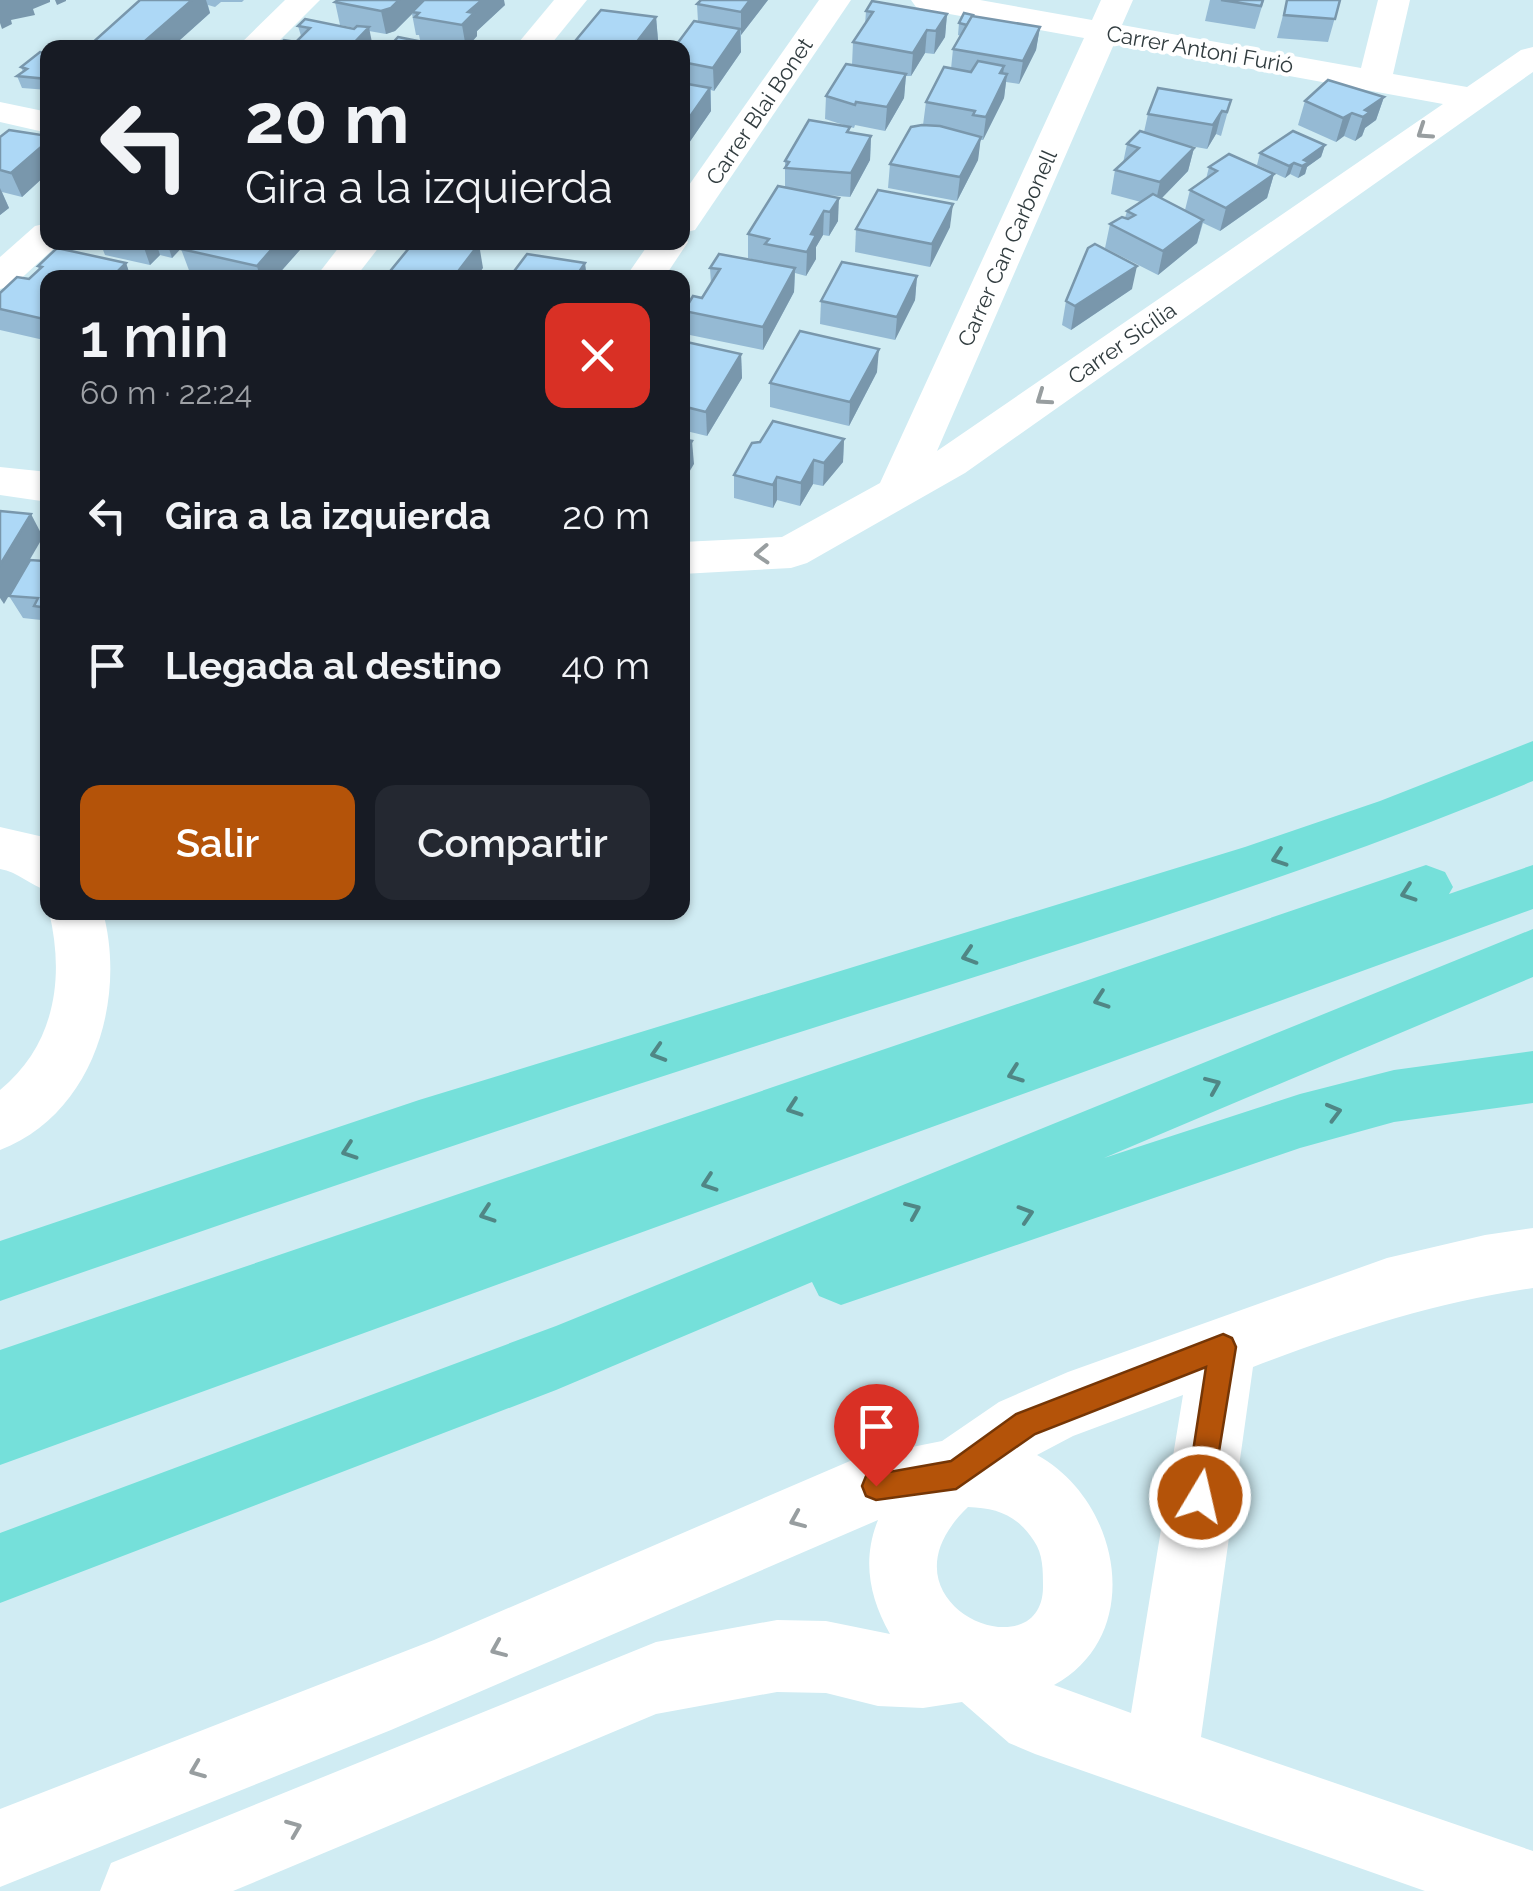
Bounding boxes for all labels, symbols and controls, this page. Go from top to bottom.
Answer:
street label: Carrer Antoni Furió [1105,20,1295,78]
street label: Carrer Blai Bonet [700,32,818,189]
text: 20 m [245,77,409,159]
icon: left [80,80,210,210]
one-way arrow [1417,120,1435,139]
street label: Carrer Can Carbonell [952,146,1062,350]
text: Gira a la izquierda [245,161,613,214]
street label: Carrer Sicília [1063,296,1181,390]
text: 1 min [80,301,229,371]
button: close [545,303,650,408]
text: 60 m · 22:24 [80,374,252,411]
one-way arrow [1035,386,1054,404]
icon: left [80,488,135,543]
text: Gira a la izquierda [165,493,491,538]
text: 20 m [562,493,650,538]
one-way arrow [753,543,769,564]
icon: arrive [80,638,135,693]
text: Llegada al destino [165,643,502,688]
text: 40 m [561,643,650,688]
button: Salir [80,785,355,900]
button: Compartir [375,785,650,900]
one-way arrow [1271,846,1288,866]
one-way arrow [1400,881,1417,902]
one-way arrow [961,945,978,965]
one-way arrow [1094,989,1111,1009]
one-way arrow [651,1041,668,1061]
one-way arrow [1007,1062,1024,1083]
one-way arrow [1203,1077,1221,1097]
one-way arrow [787,1096,804,1117]
one-way arrow [1325,1103,1342,1124]
one-way arrow [341,1139,358,1160]
one-way arrow [701,1171,718,1192]
one-way arrow [902,1202,920,1222]
one-way arrow [480,1203,497,1223]
one-way arrow [1017,1206,1034,1226]
pin [834,1384,919,1487]
icon: arrive [849,1399,904,1454]
position arrow [1148,1445,1252,1549]
one-way arrow [789,1508,807,1528]
one-way arrow [491,1637,509,1657]
one-way arrow [189,1759,207,1779]
one-way arrow [284,1820,302,1840]

